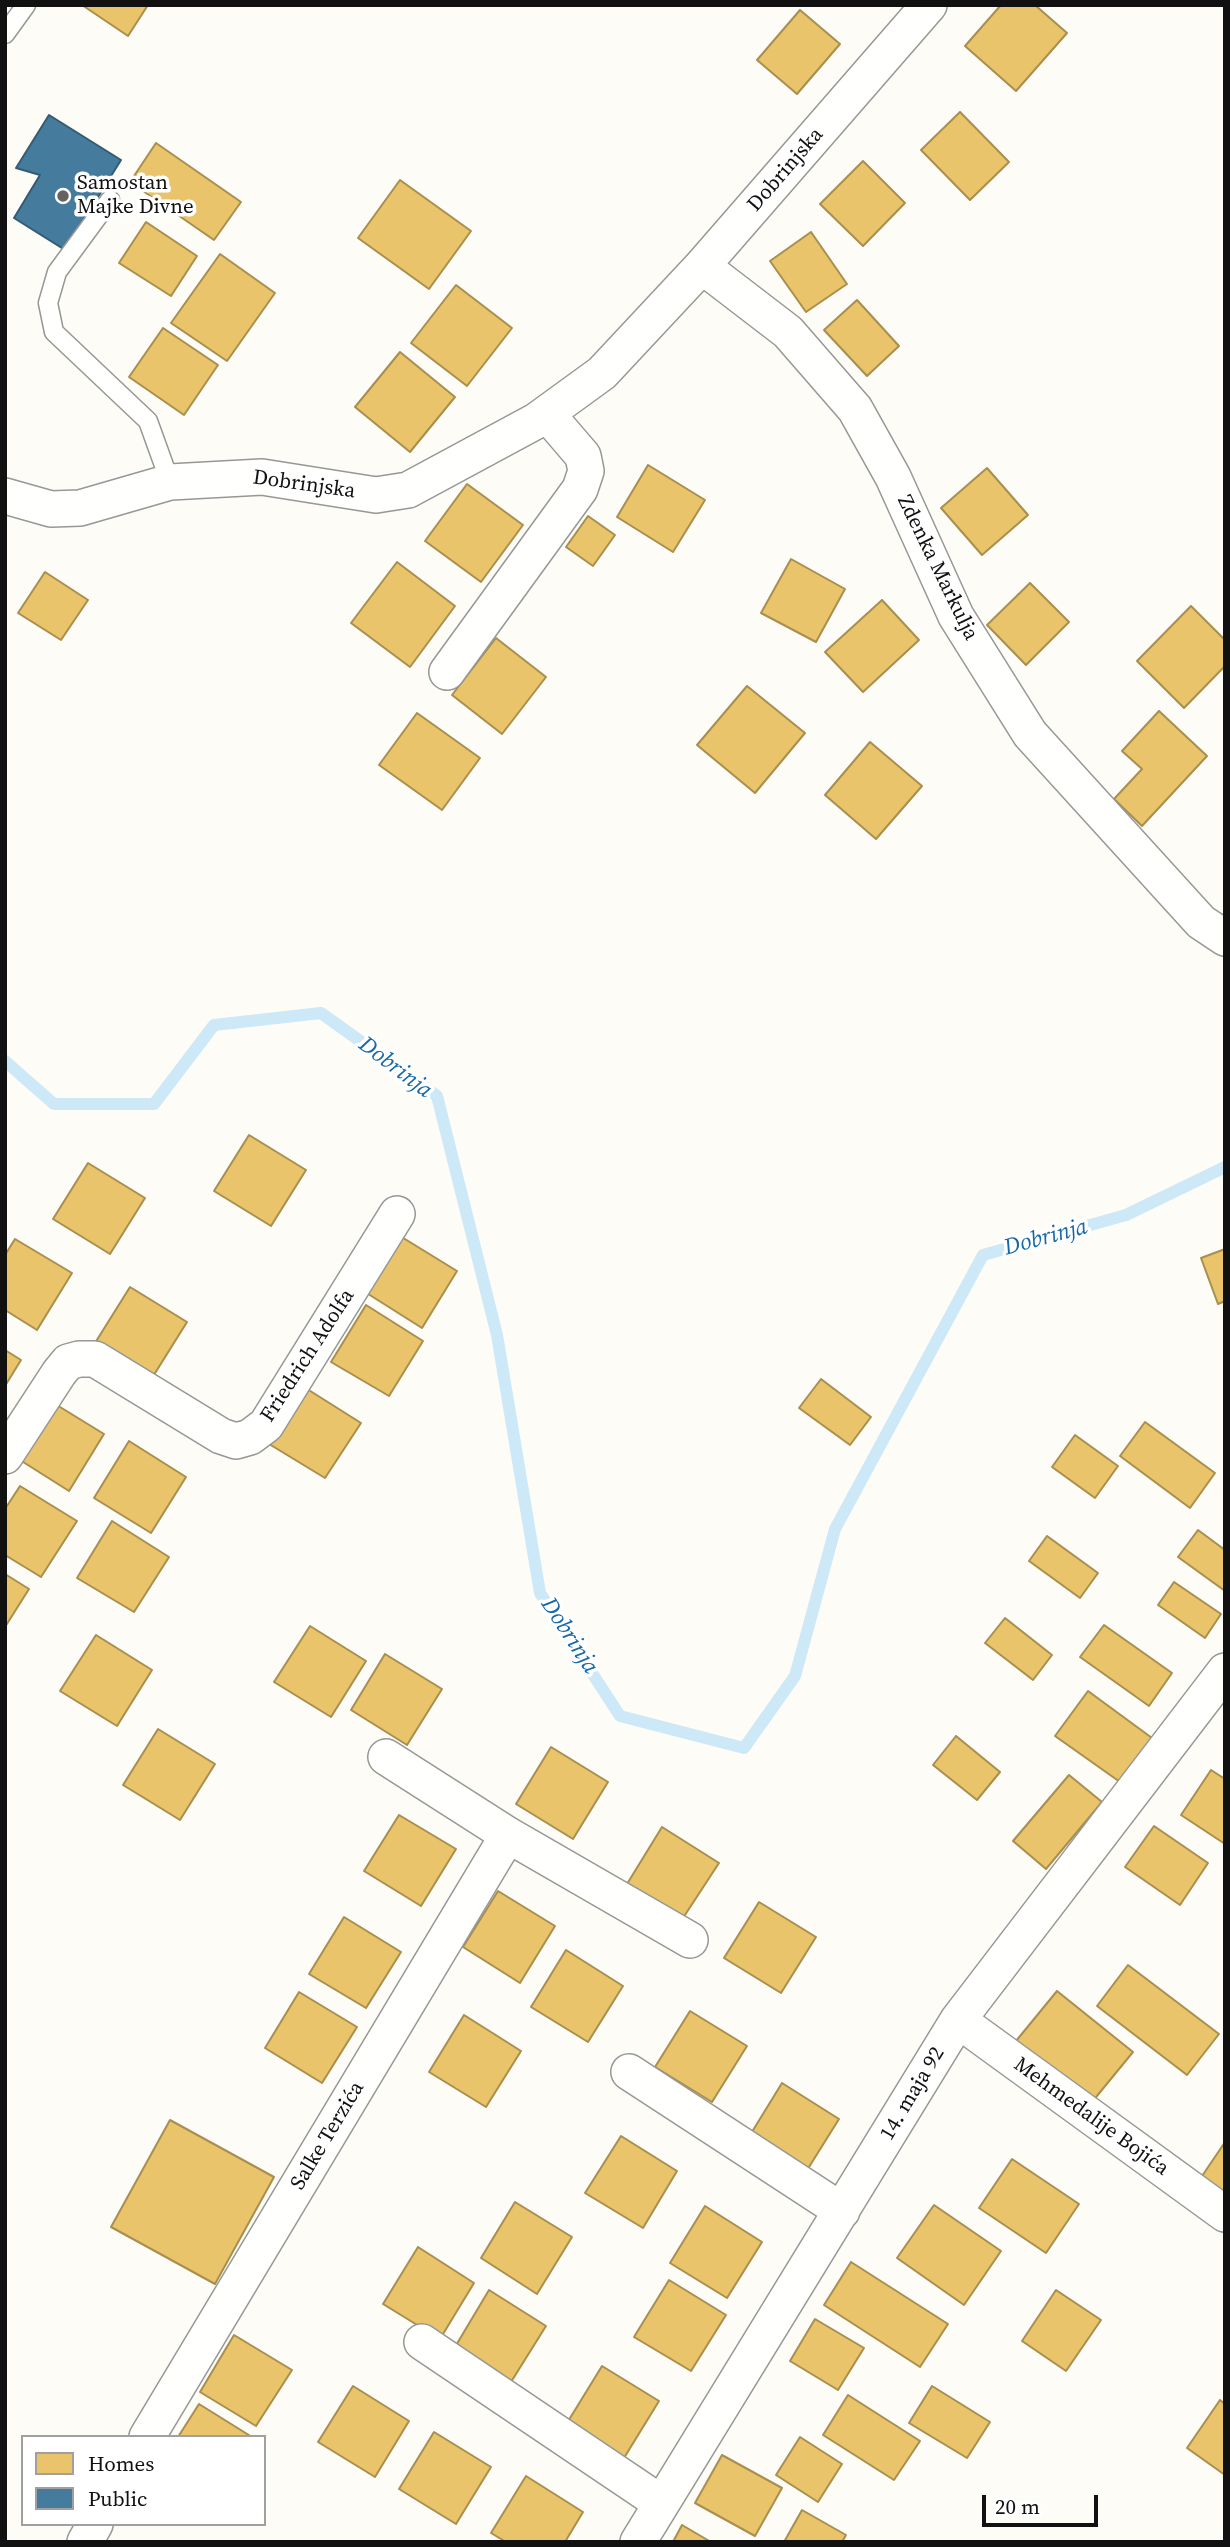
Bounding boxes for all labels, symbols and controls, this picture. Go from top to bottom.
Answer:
street label: Dobrinjska [743,123,829,217]
place label: Samostan Majke Divne [77,171,194,221]
marker: Samostan Majke Divne [55,188,71,204]
street label: Dobrinjska [251,465,357,505]
street label: Zdenka Markulja [891,491,983,645]
water label: Dobrinja [353,1031,437,1105]
water label: Dobrinja [1001,1214,1091,1262]
street label: Friedrich Adolfa [256,1285,360,1427]
water label: Dobrinja [534,1593,604,1679]
street label: 14. maja 92 [875,2043,951,2145]
street label: Mehmedalije Bojića [1009,2052,1173,2182]
street label: Salke Terzića [286,2077,370,2195]
legend [21,2435,266,2526]
text: Homes [88,2449,154,2478]
scale bar [985,2480,1100,2524]
text: Public [88,2484,147,2513]
text: 20 m [995,2492,1040,2521]

